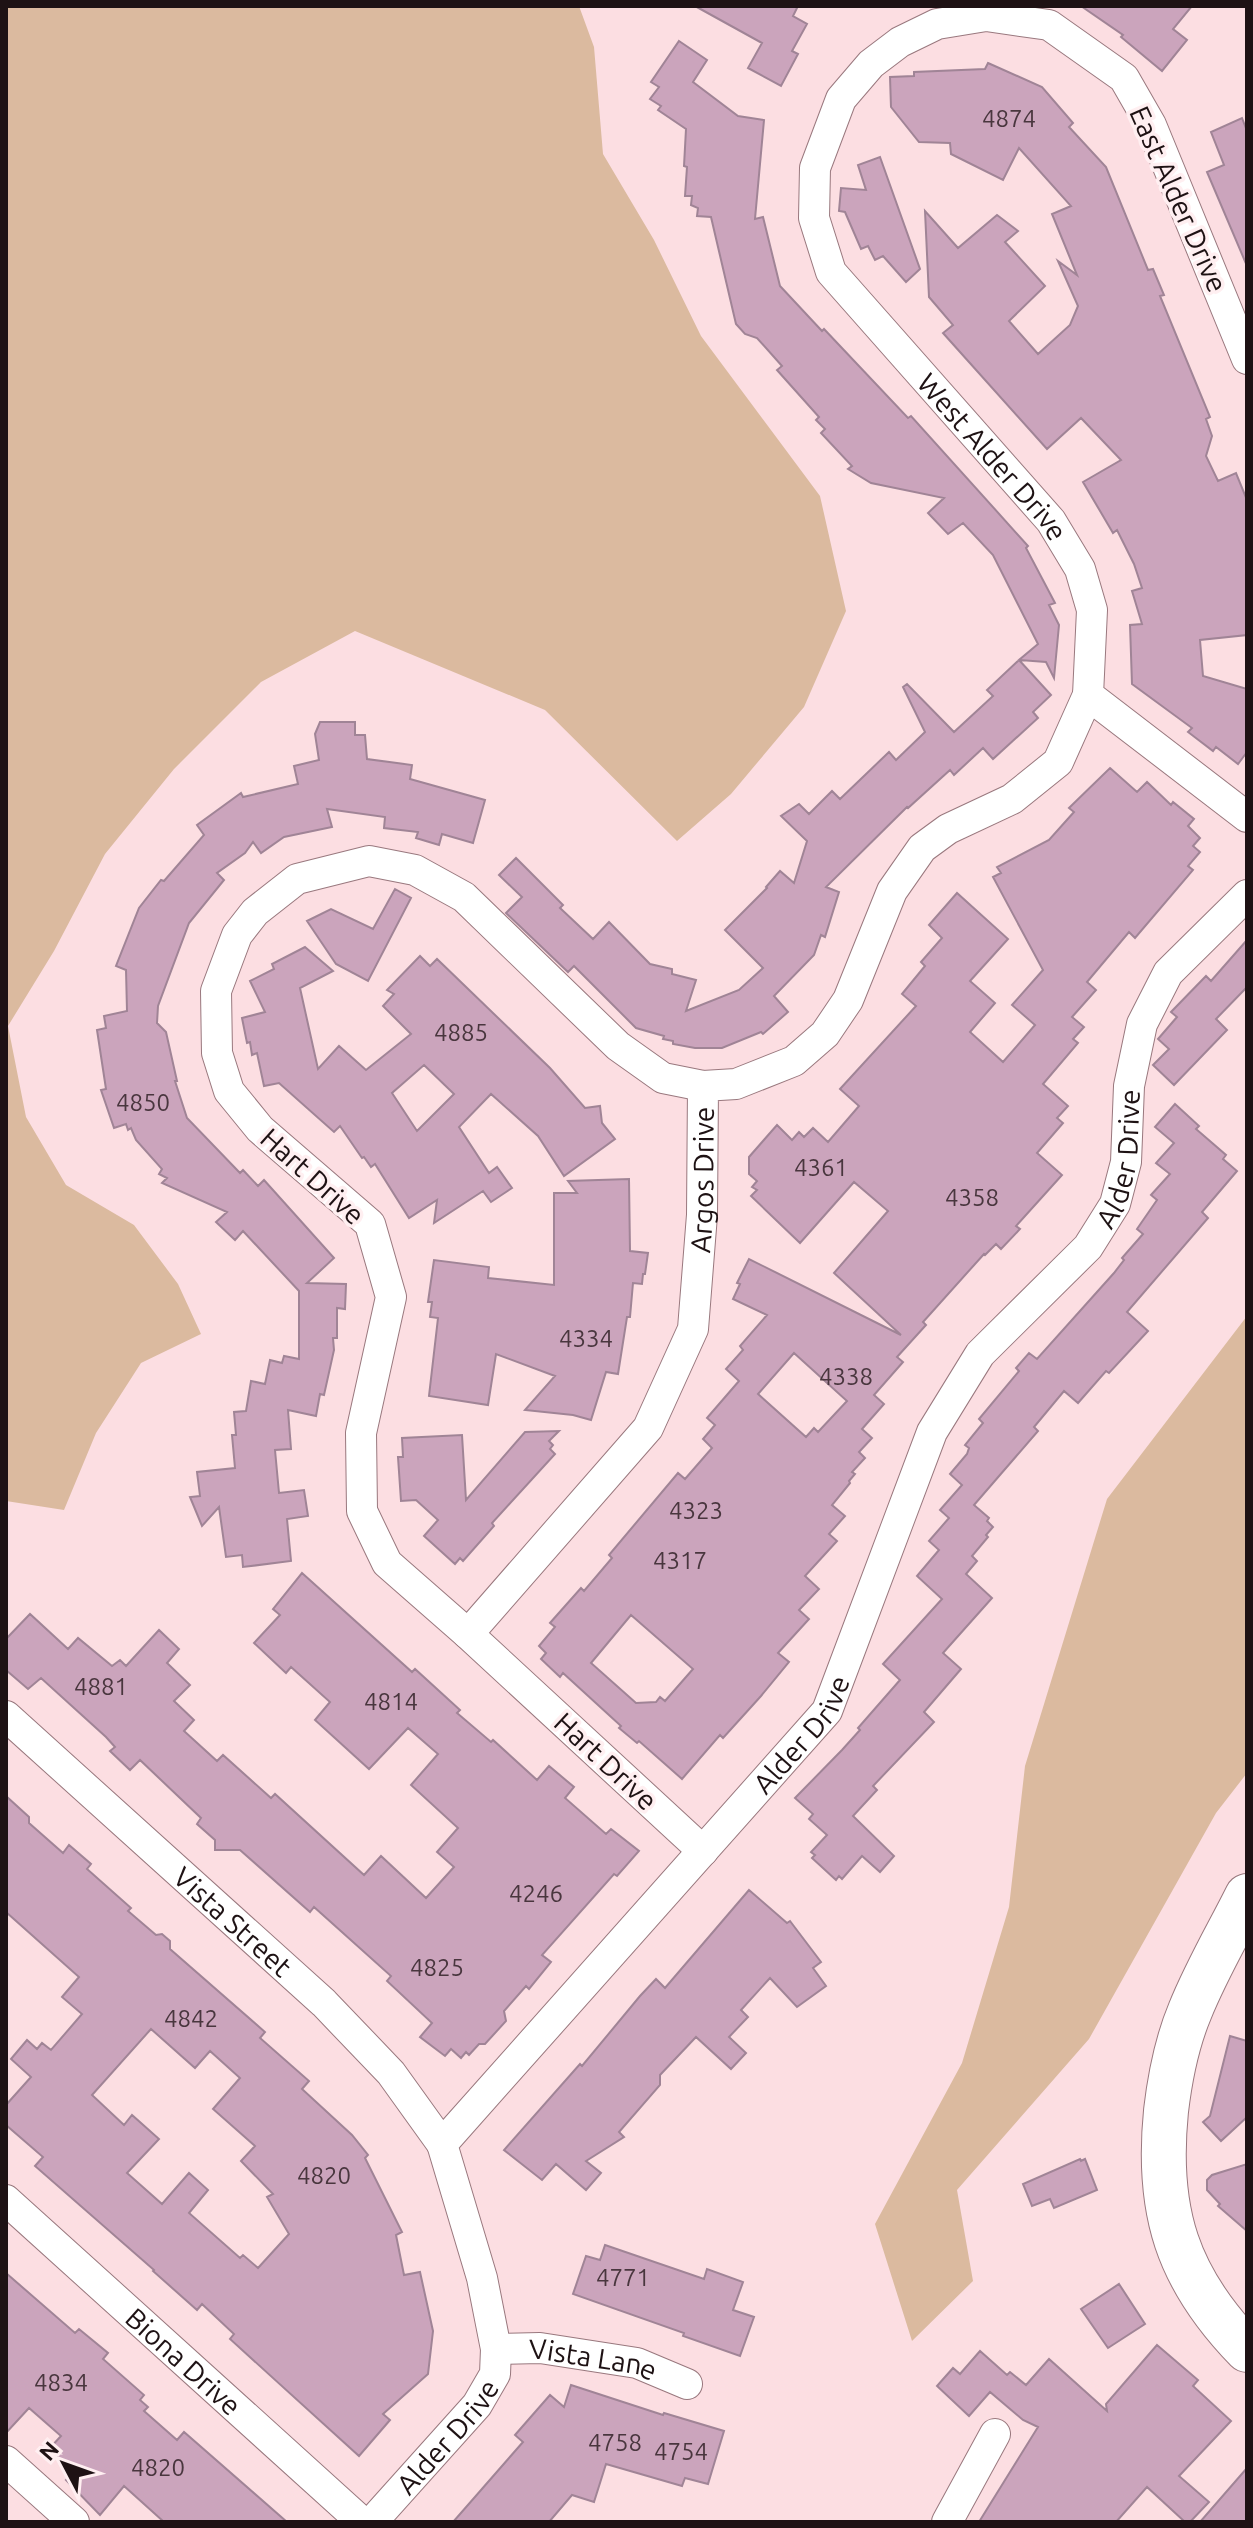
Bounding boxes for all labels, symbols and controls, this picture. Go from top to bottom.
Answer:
street label: East Alder Drive [1124,101,1234,297]
house number: 4874 [982,105,1036,132]
street label: West Alder Drive [912,367,1074,545]
house number: 4885 [434,1019,488,1046]
house number: 4850 [116,1089,170,1116]
street label: Alder Drive [1089,1089,1144,1233]
street label: Argos Drive [684,1106,718,1254]
street label: Hart Drive [255,1122,371,1230]
house number: 4361 [794,1154,848,1181]
house number: 4358 [945,1184,999,1211]
house number: 4334 [559,1325,613,1352]
house number: 4338 [819,1363,873,1390]
house number: 4323 [669,1497,723,1524]
house number: 4317 [653,1547,707,1574]
street label: Alder Drive [746,1671,854,1799]
house number: 4881 [74,1673,128,1700]
house number: 4814 [364,1688,418,1715]
street label: Hart Drive [549,1706,663,1816]
street label: Vista Street [168,1860,298,1982]
house number: 4246 [509,1880,563,1907]
house number: 4825 [410,1954,464,1981]
house number: 4842 [164,2005,218,2032]
house number: 4820 [297,2162,351,2189]
house number: 4771 [596,2264,650,2291]
street label: Biona Drive [120,2301,248,2421]
street label: Vista Lane [529,2332,662,2385]
house number: 4834 [34,2369,88,2396]
street label: Alder Drive [390,2374,504,2500]
north arrow [24,2424,104,2504]
house number: 4758 [588,2429,642,2456]
text: N [34,2436,63,2465]
house number: 4754 [654,2438,708,2465]
house number: 4820 [131,2454,185,2481]

